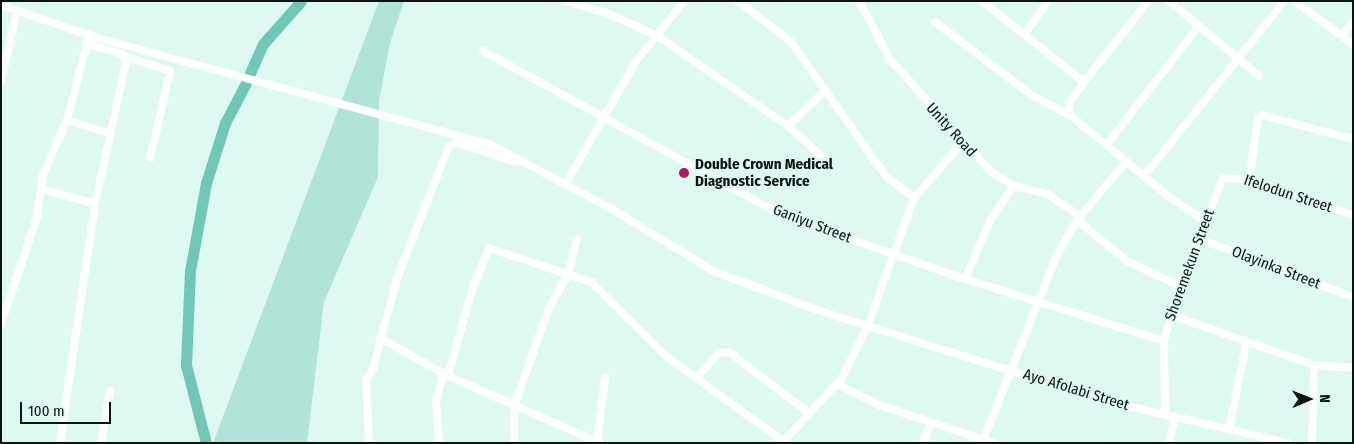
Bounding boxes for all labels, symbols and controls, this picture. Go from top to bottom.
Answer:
street label: Unity Road [922,99,980,161]
place label: Double Crown Medical Diagnostic Service [695,155,833,190]
marker: Double Crown Medical Diagnostic Service [677,166,691,180]
street label: Ifelodun Street [1242,171,1334,217]
street label: Ganiyu Street [770,201,854,247]
street label: Shoremekun Street [1161,207,1219,323]
street label: Olayinka Street [1229,243,1323,293]
street label: Ayo Afolabi Street [1021,365,1131,415]
north arrow [1284,374,1334,424]
scale bar [22,392,114,424]
text: N [1316,394,1333,403]
text: 100 m [28,402,65,420]

